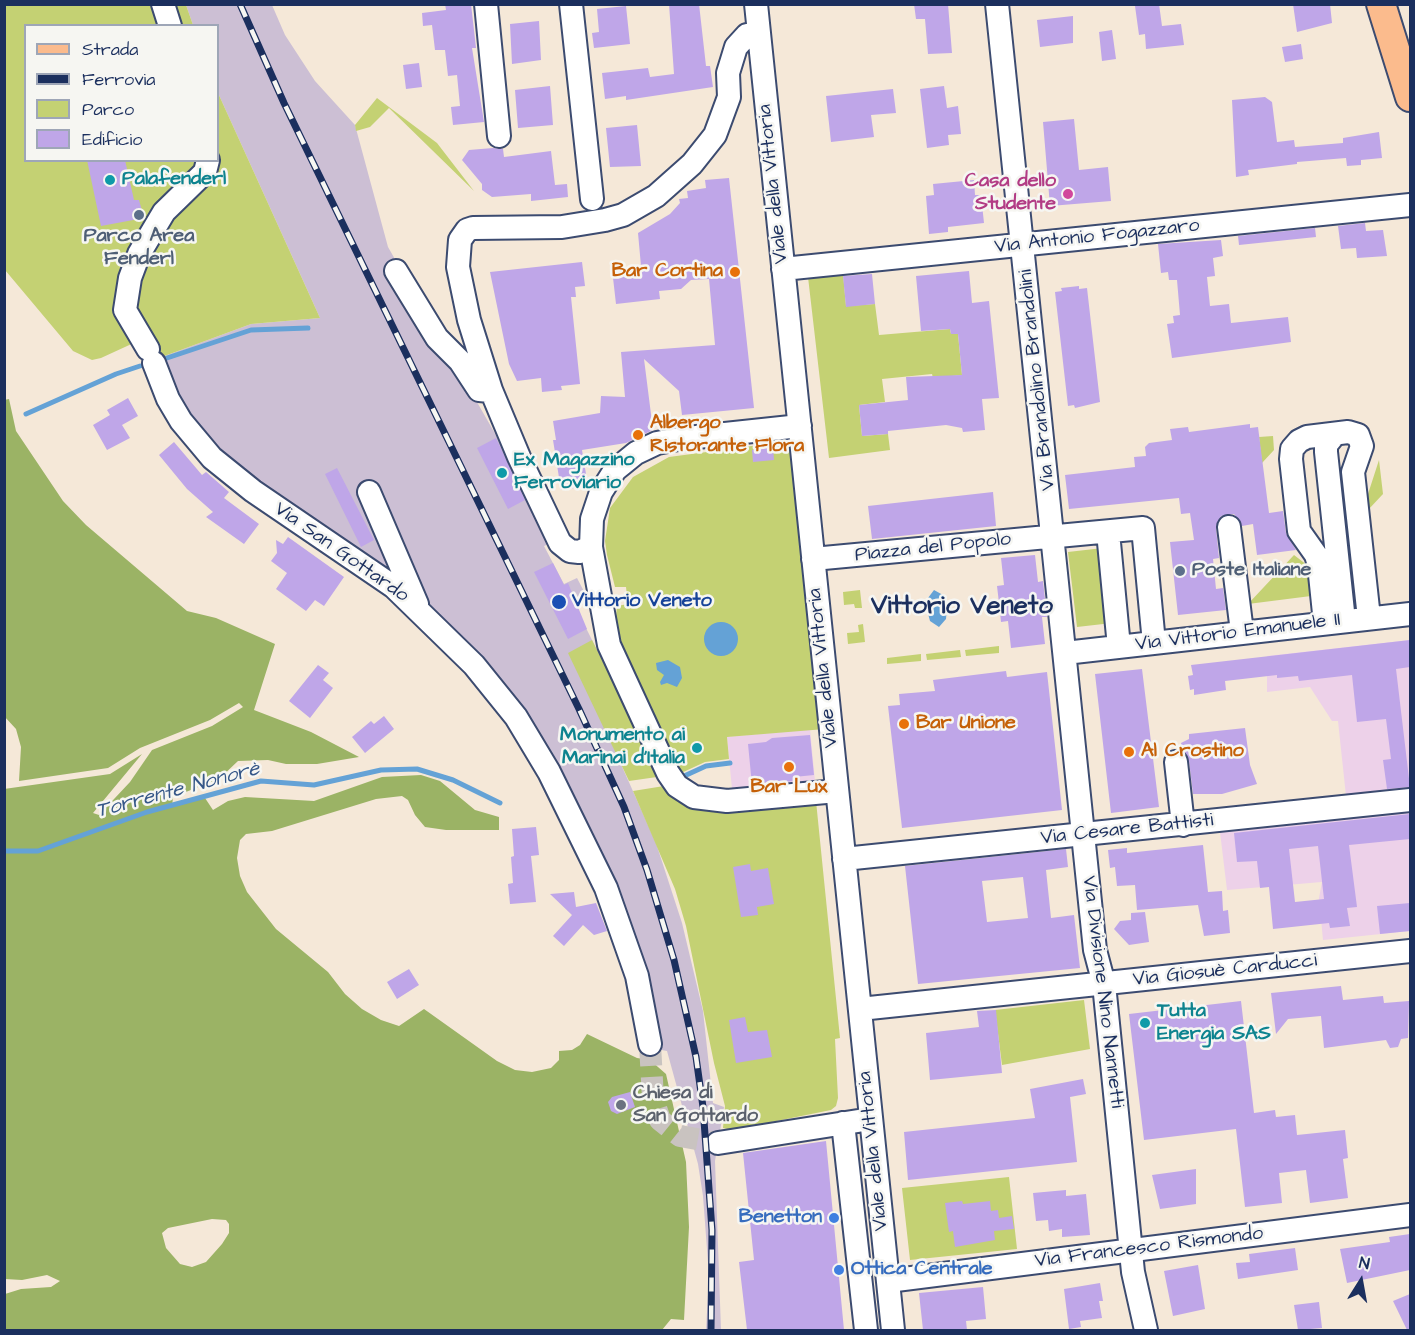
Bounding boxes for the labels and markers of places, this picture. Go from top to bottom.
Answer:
place label: Palafenderl [122,168,226,192]
place label: Casa dello Studente [965,170,1056,217]
marker: Palafenderl [103,173,117,187]
marker: Casa dello Studente [1061,187,1075,201]
marker: Parco Area Fenderl [132,208,146,222]
place label: Parco Area Fenderl [84,225,194,272]
place label: Bar Cortina [612,260,723,284]
marker: Bar Cortina [728,265,742,279]
place label: Albergo Ristorante Flora [650,412,804,459]
marker: Albergo Ristorante Flora [631,428,645,442]
place label: Ex Magazzino Ferroviario [514,449,635,496]
marker: Ex Magazzino Ferroviario [495,466,509,480]
place label: Poste Italiane [1192,559,1311,583]
marker: Poste Italiane [1173,564,1187,578]
place label: Vittorio Veneto [572,590,712,614]
marker: Vittorio Veneto [550,593,568,611]
place label: Bar Unione [916,712,1016,736]
marker: Bar Unione [897,717,911,731]
place label: Monumento ai Marinai d'Italia [560,724,685,771]
place label: Al Crostino [1141,740,1244,764]
marker: Monumento ai Marinai d'Italia [690,741,704,755]
marker: Al Crostino [1122,745,1136,759]
marker: Bar Lux [782,760,796,774]
place label: Bar Lux [751,776,827,800]
place label: Tutta Energia SAS [1157,1000,1271,1047]
marker: Tutta Energia SAS [1138,1016,1152,1030]
place label: Chiesa di San Gottardo [633,1082,758,1129]
marker: Chiesa di San Gottardo [614,1098,628,1112]
place label: Benetton [739,1206,822,1230]
marker: Benetton [827,1211,841,1225]
place label: Ottica Centrale [851,1258,993,1282]
marker: Ottica Centrale [832,1263,846,1277]

